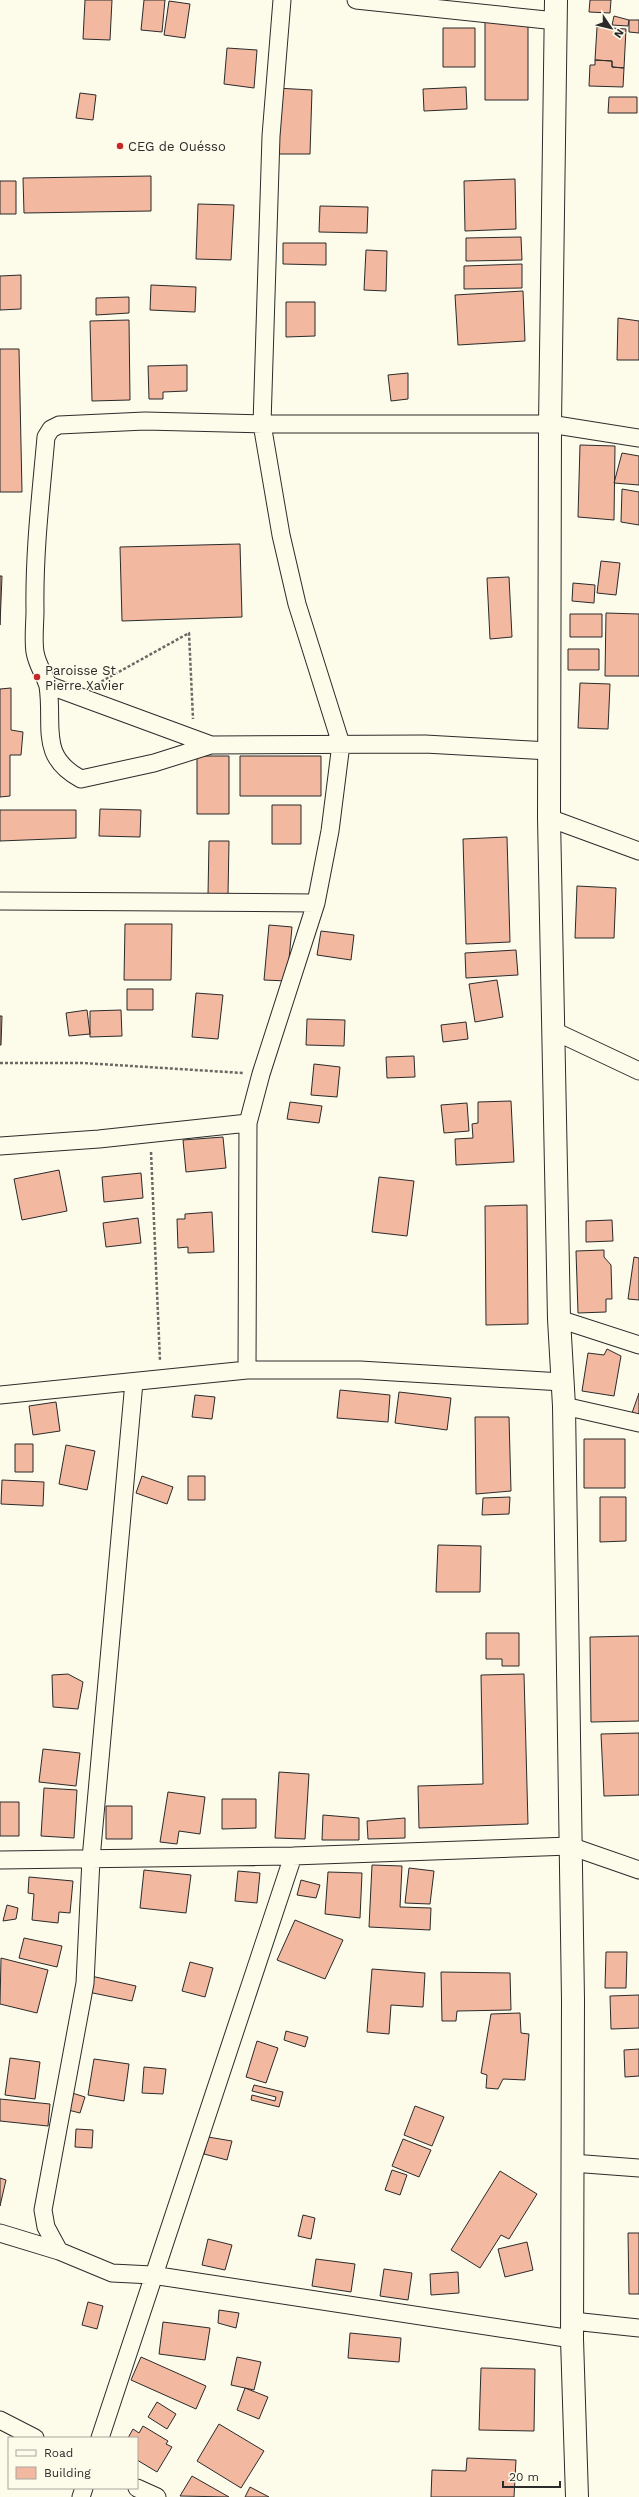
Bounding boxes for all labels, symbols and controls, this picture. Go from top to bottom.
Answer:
north arrow [591,8,631,48]
text: N [611,26,626,41]
place label: CEG de Ouésso [128,139,226,154]
marker: CEG de Ouésso [115,141,125,151]
place label: Paroisse St Pierre Xavier [45,663,124,693]
marker: Paroisse St Pierre Xavier [32,672,42,682]
legend [8,2437,138,2489]
text: Road [44,2446,73,2460]
scale bar [503,2463,560,2489]
text: Building [44,2466,91,2480]
text: 20 m [509,2470,539,2484]

